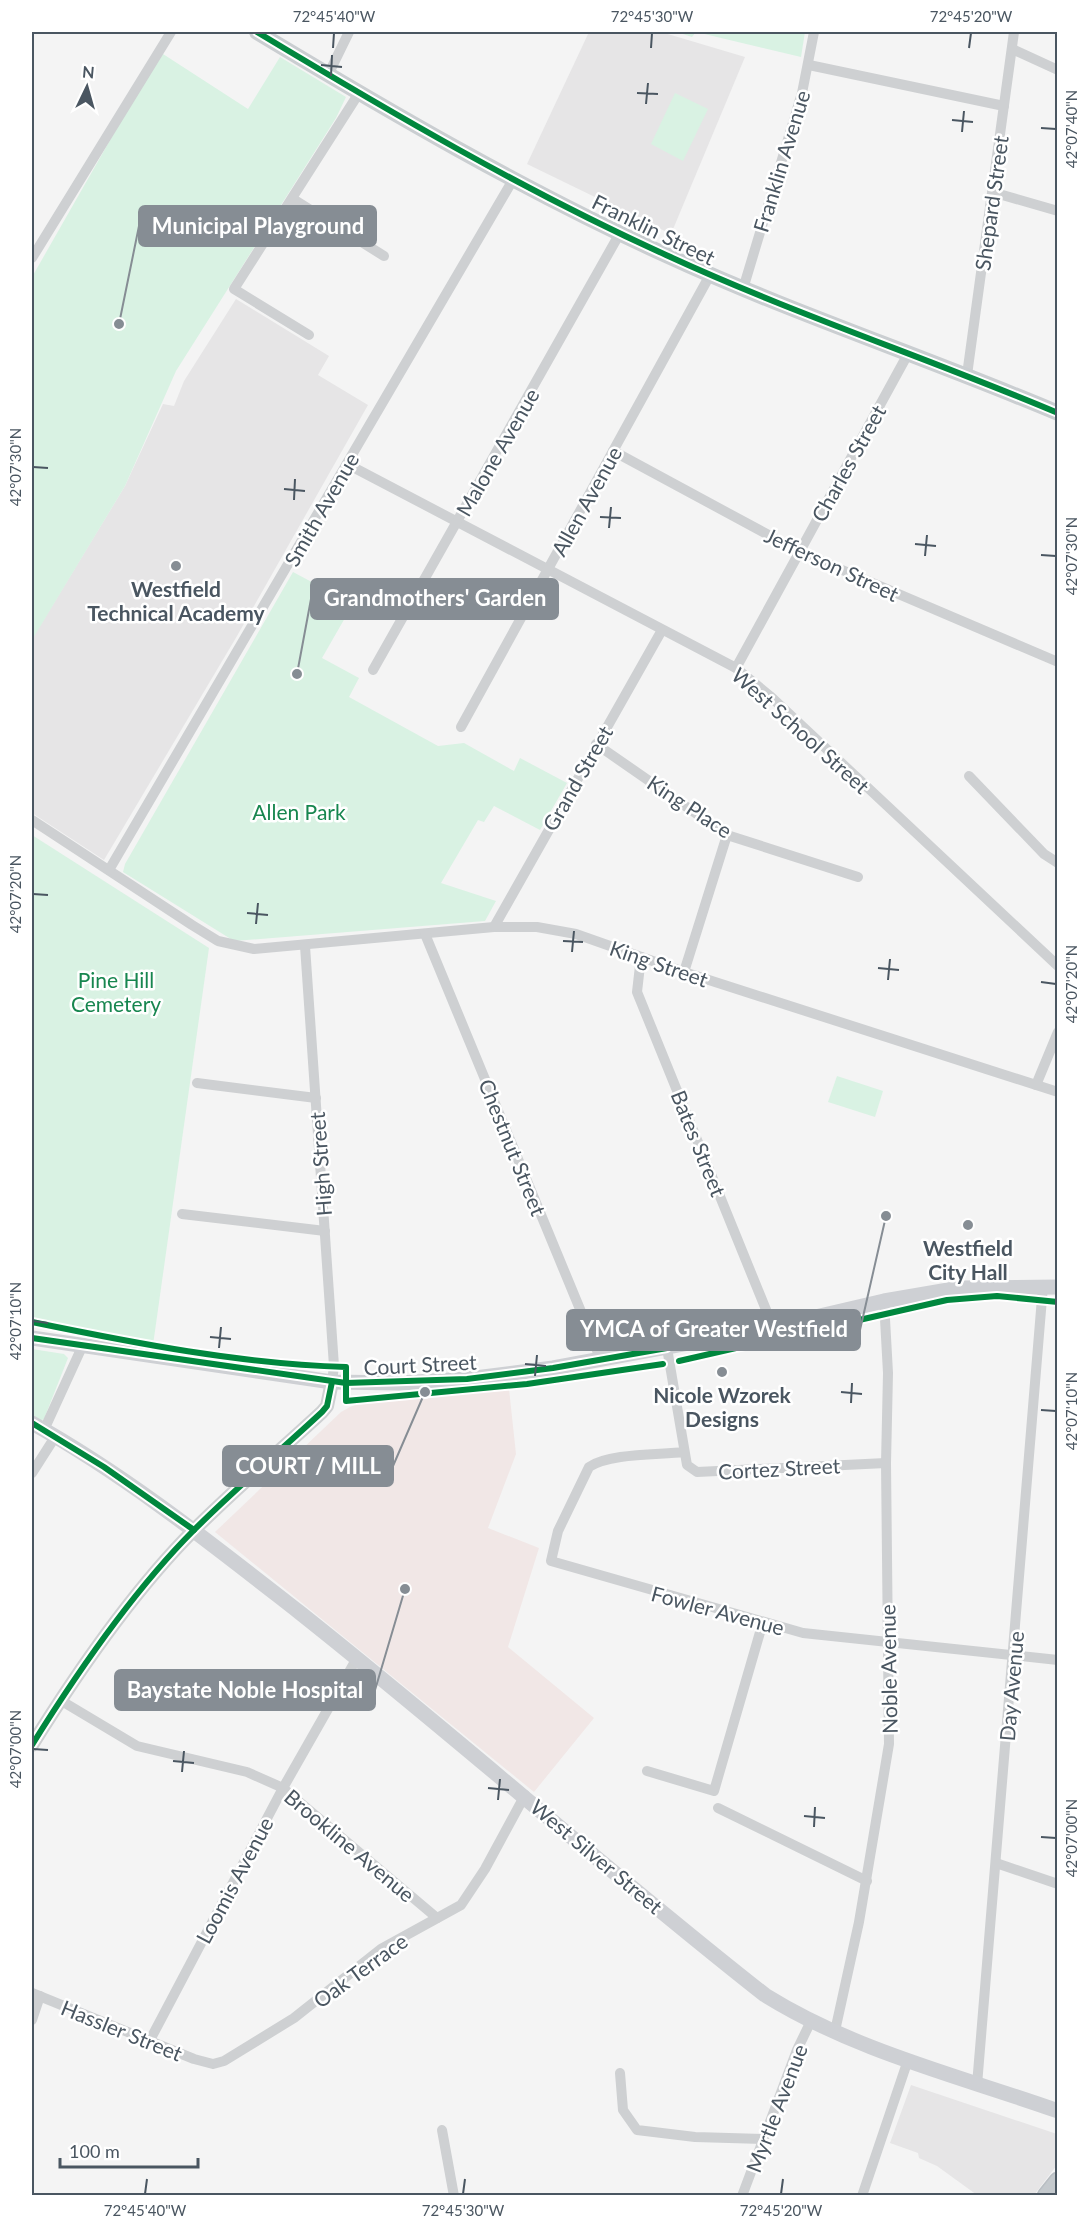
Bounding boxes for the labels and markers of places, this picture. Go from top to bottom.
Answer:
callout: Municipal Playground [139,206,376,246]
marker: Westfield Technical Academy [169,559,183,573]
place label: Westfield Technical Academy [87,576,266,625]
callout: Grandmothers' Garden [311,579,558,619]
marker: Westfield City Hall [961,1218,975,1232]
place label: Westfield City Hall [923,1235,1013,1284]
callout: YMCA of Greater Westfield [567,1310,860,1350]
marker: Nicole Wzorek Designs [715,1365,729,1379]
place label: Nicole Wzorek Designs [653,1382,792,1431]
callout: COURT / MILL [223,1446,393,1486]
callout: Baystate Noble Hospital [115,1670,375,1710]

